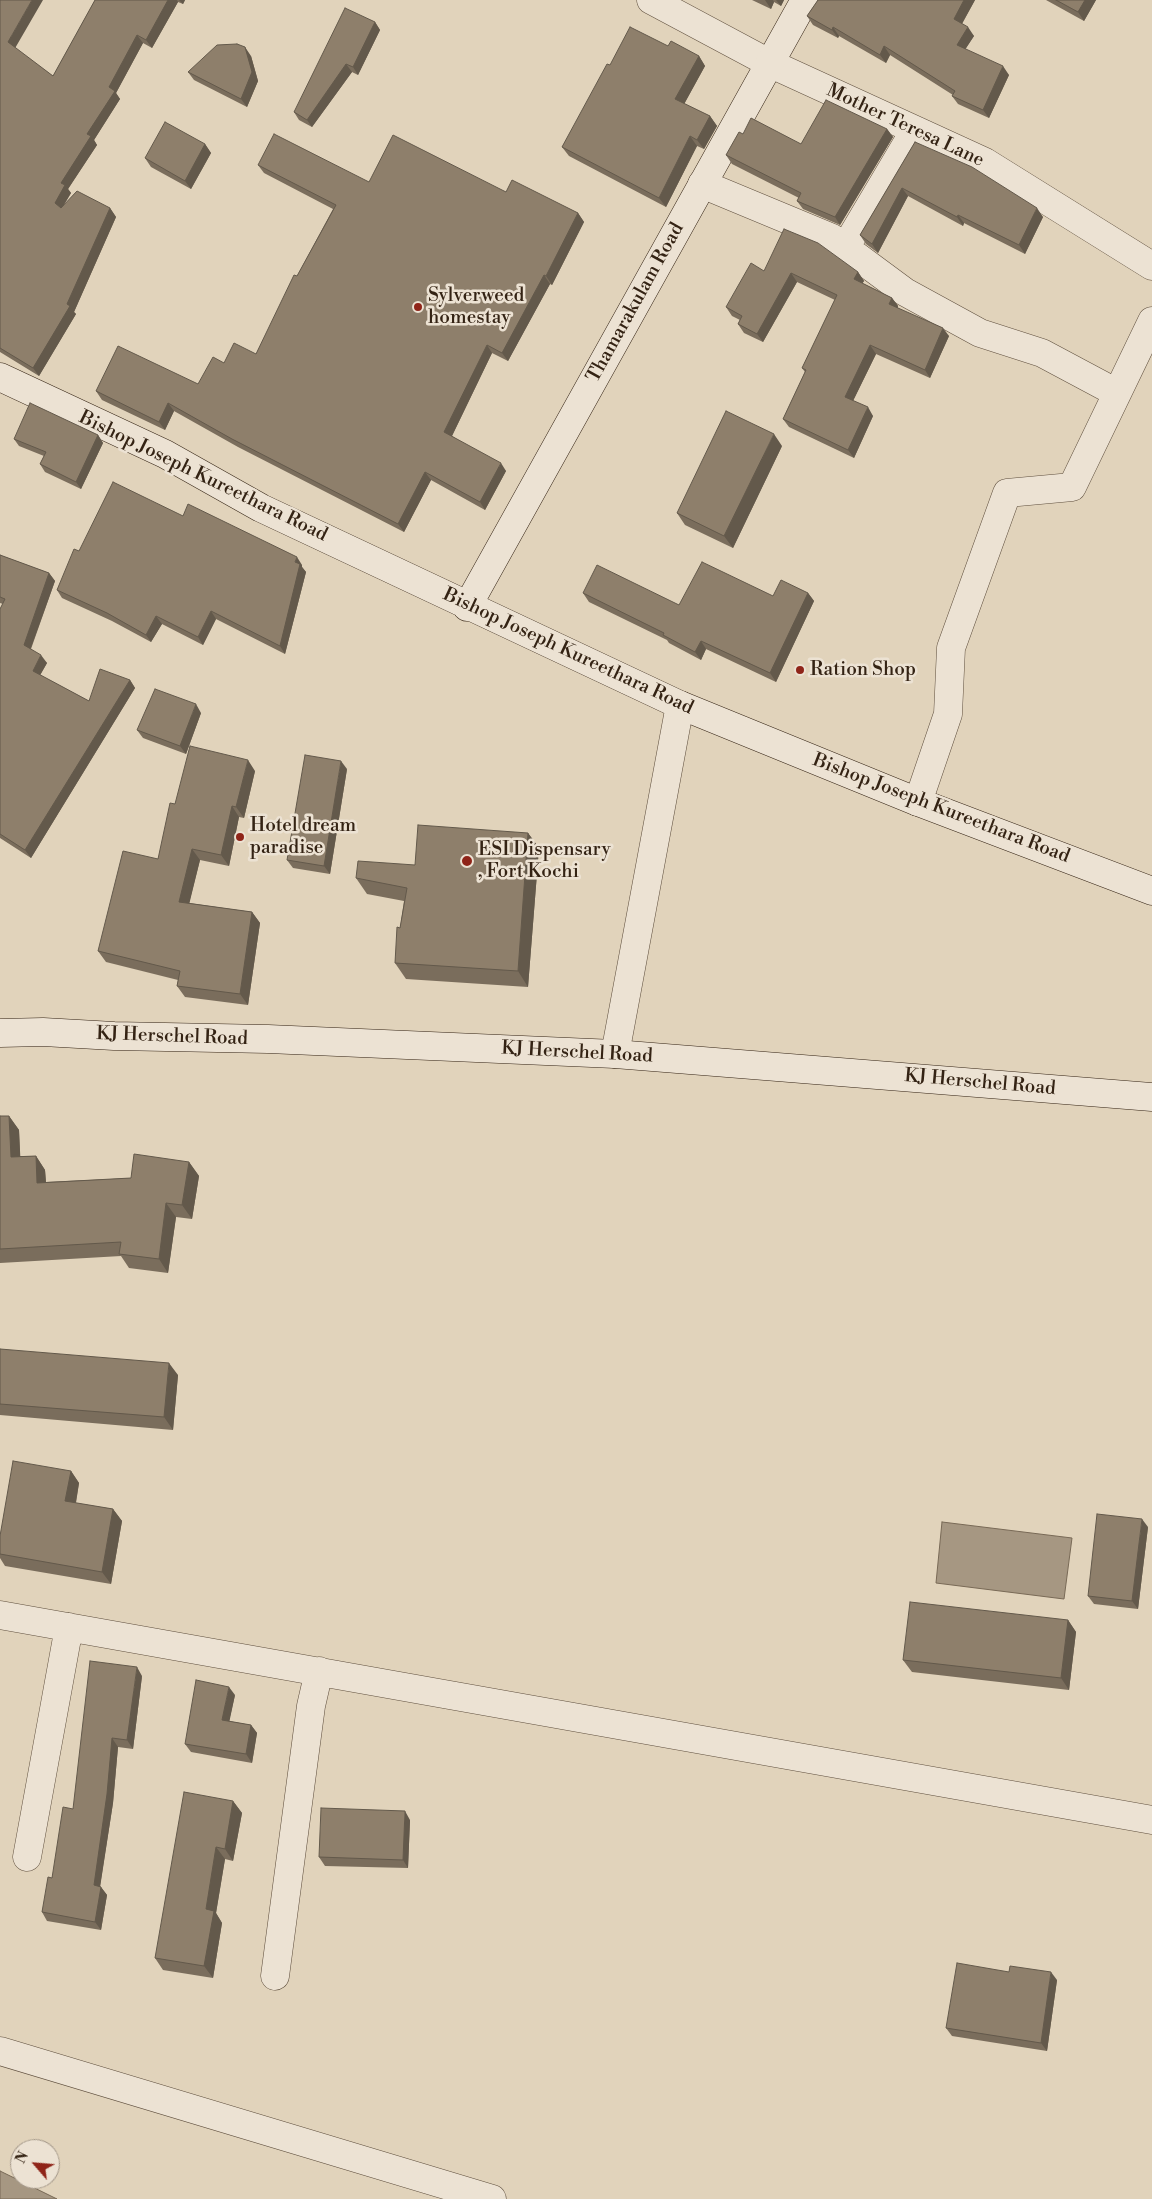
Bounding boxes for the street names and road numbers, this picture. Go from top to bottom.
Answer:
street label: Mother Teresa Lane [823,79,987,173]
street label: Thamarakulam Road [583,219,689,387]
street label: Bishop Joseph Kureethara Road [75,407,331,547]
street label: Bishop Joseph Kureethara Road [439,584,697,720]
street label: Bishop Joseph Kureethara Road [809,749,1073,869]
street label: KJ Herschel Road [96,1023,248,1051]
street label: KJ Herschel Road [501,1038,653,1068]
street label: KJ Herschel Road [903,1065,1057,1101]

